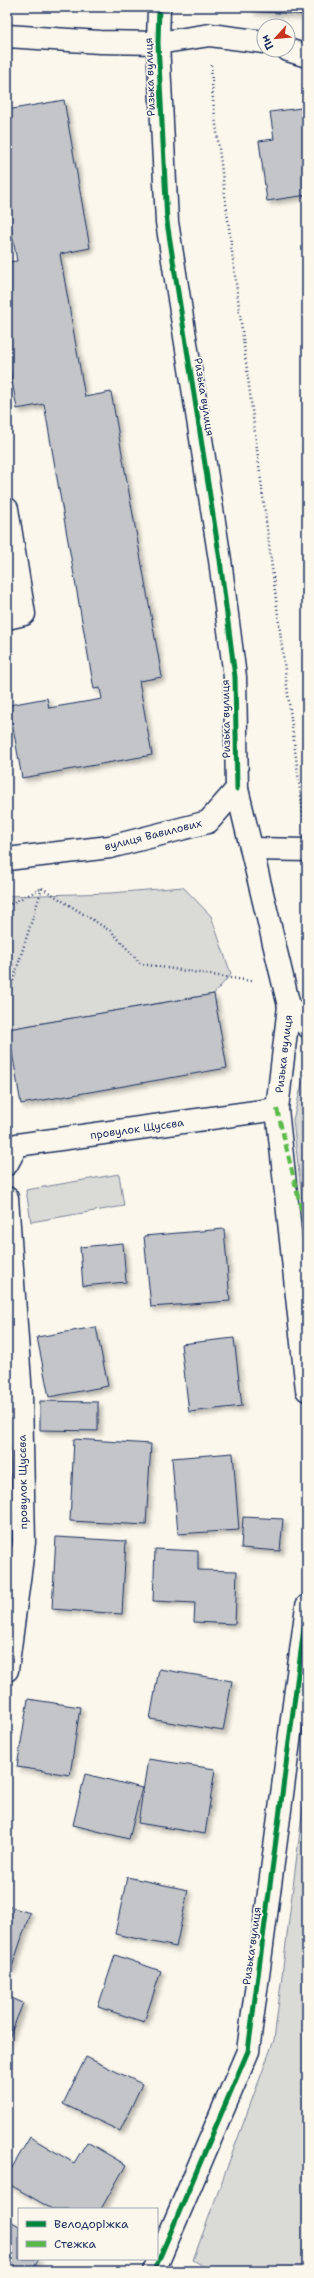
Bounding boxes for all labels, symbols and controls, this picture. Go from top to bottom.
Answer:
north arrow [256,18,296,58]
text: Пн [258,32,278,52]
street label: Ризька вулиця [141,37,159,117]
street label: Ризька вулиця [190,357,218,437]
street label: Ризька вулиця [218,679,234,759]
street label: вулиця Вавилових [103,816,203,854]
street label: Ризька вулиця [272,1014,296,1094]
street label: провулок Щусєва [89,1115,185,1143]
street label: провулок Щусєва [15,1435,31,1529]
street label: Ризька вулиця [239,1906,265,1986]
legend [18,2208,158,2260]
text: Велодоріжка [54,2216,129,2232]
text: Стежка [54,2236,96,2252]

